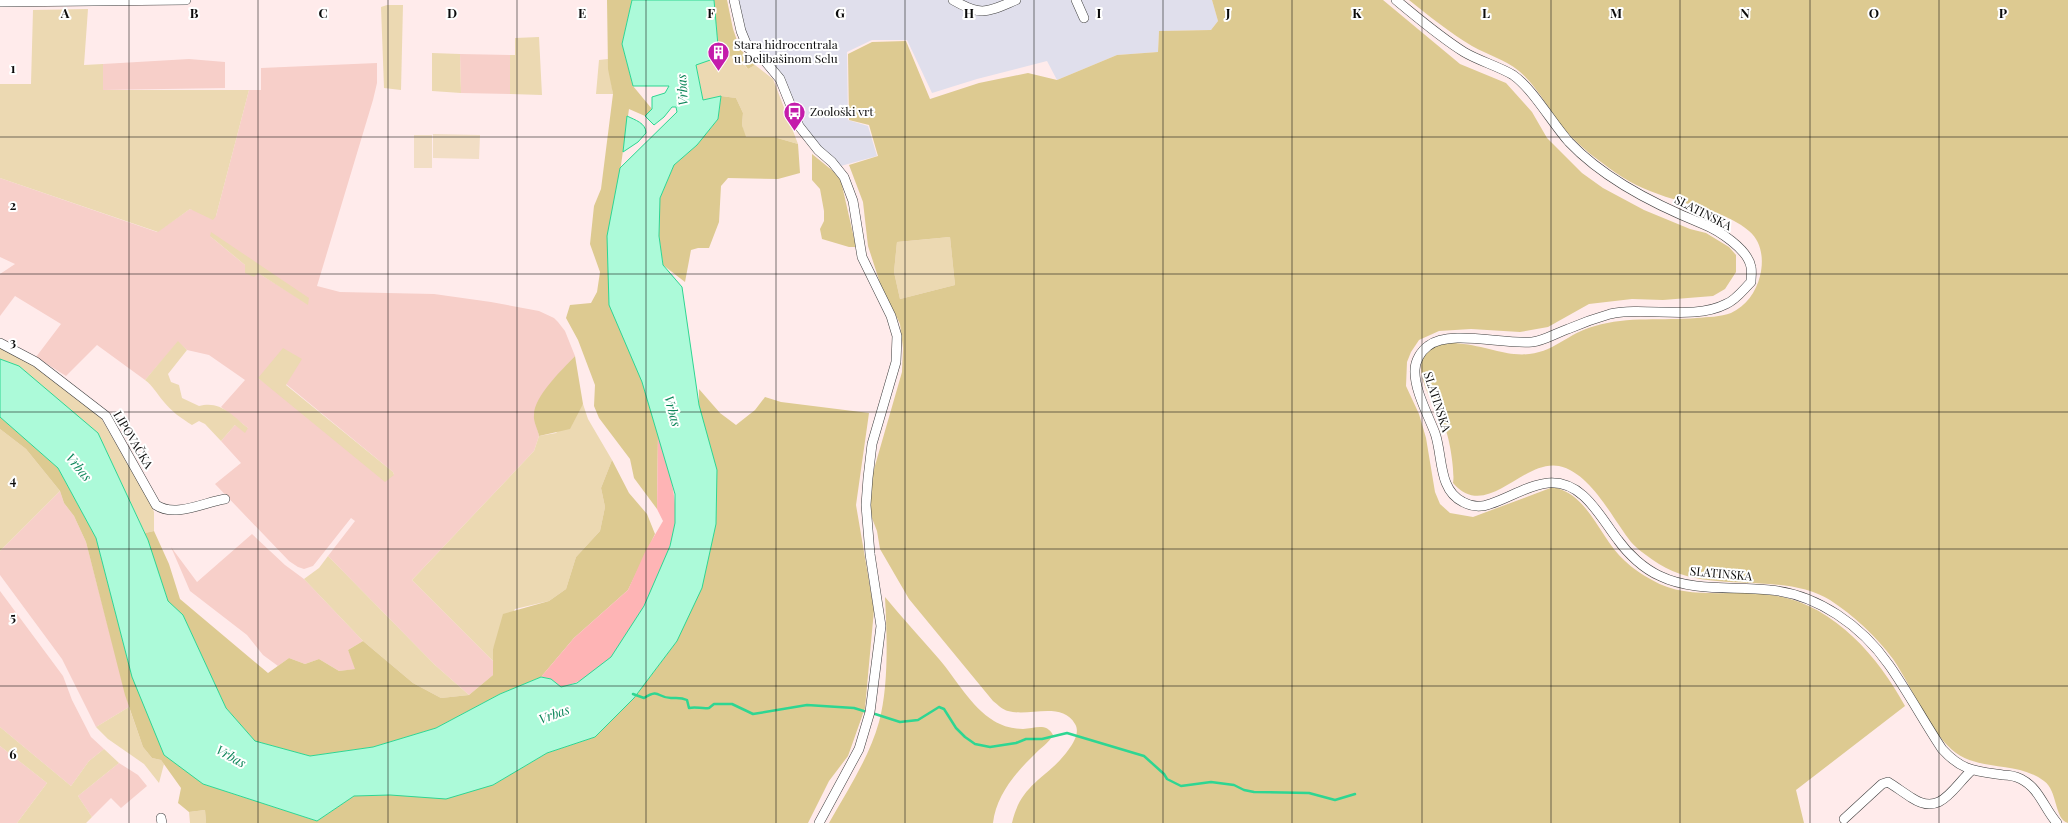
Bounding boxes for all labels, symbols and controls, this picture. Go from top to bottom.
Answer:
text: A [60,4,70,21]
text: B [190,4,199,21]
text: C [318,4,328,21]
text: D [447,4,457,21]
text: E [578,4,586,21]
text: F [707,4,715,21]
text: G [835,4,845,21]
text: H [964,4,974,21]
text: I [1097,4,1102,21]
text: J [1225,4,1231,21]
text: K [1352,4,1362,21]
text: L [1482,4,1490,21]
text: M [1610,4,1622,21]
text: N [1740,4,1750,21]
text: O [1869,4,1879,21]
text: P [1999,4,2008,21]
place label: Stara hidrocentrala u Delibašinom Selu [734,36,838,66]
building icon: Stara hidrocentrala u Delibašinom Selu [706,39,732,72]
text: 1 [11,59,16,76]
water label: Vrbas [672,74,691,106]
bus stop icon: Zoološki vrt [782,99,808,132]
place label: Zoološki vrt [810,103,874,119]
street label: SLATINSKA [1672,191,1735,234]
text: 2 [10,196,17,213]
text: 3 [10,333,16,350]
street label: SLATINSKA [1421,370,1455,434]
water label: Vrbas [661,393,686,428]
street label: LIPOVAČKA [110,408,158,472]
water label: Vrbas [63,449,96,484]
text: 4 [10,471,17,488]
street label: SLATINSKA [1689,562,1753,584]
text: 5 [10,608,16,625]
water label: Vrbas [536,700,572,727]
water label: Vrbas [213,740,249,771]
text: 6 [9,745,17,762]

